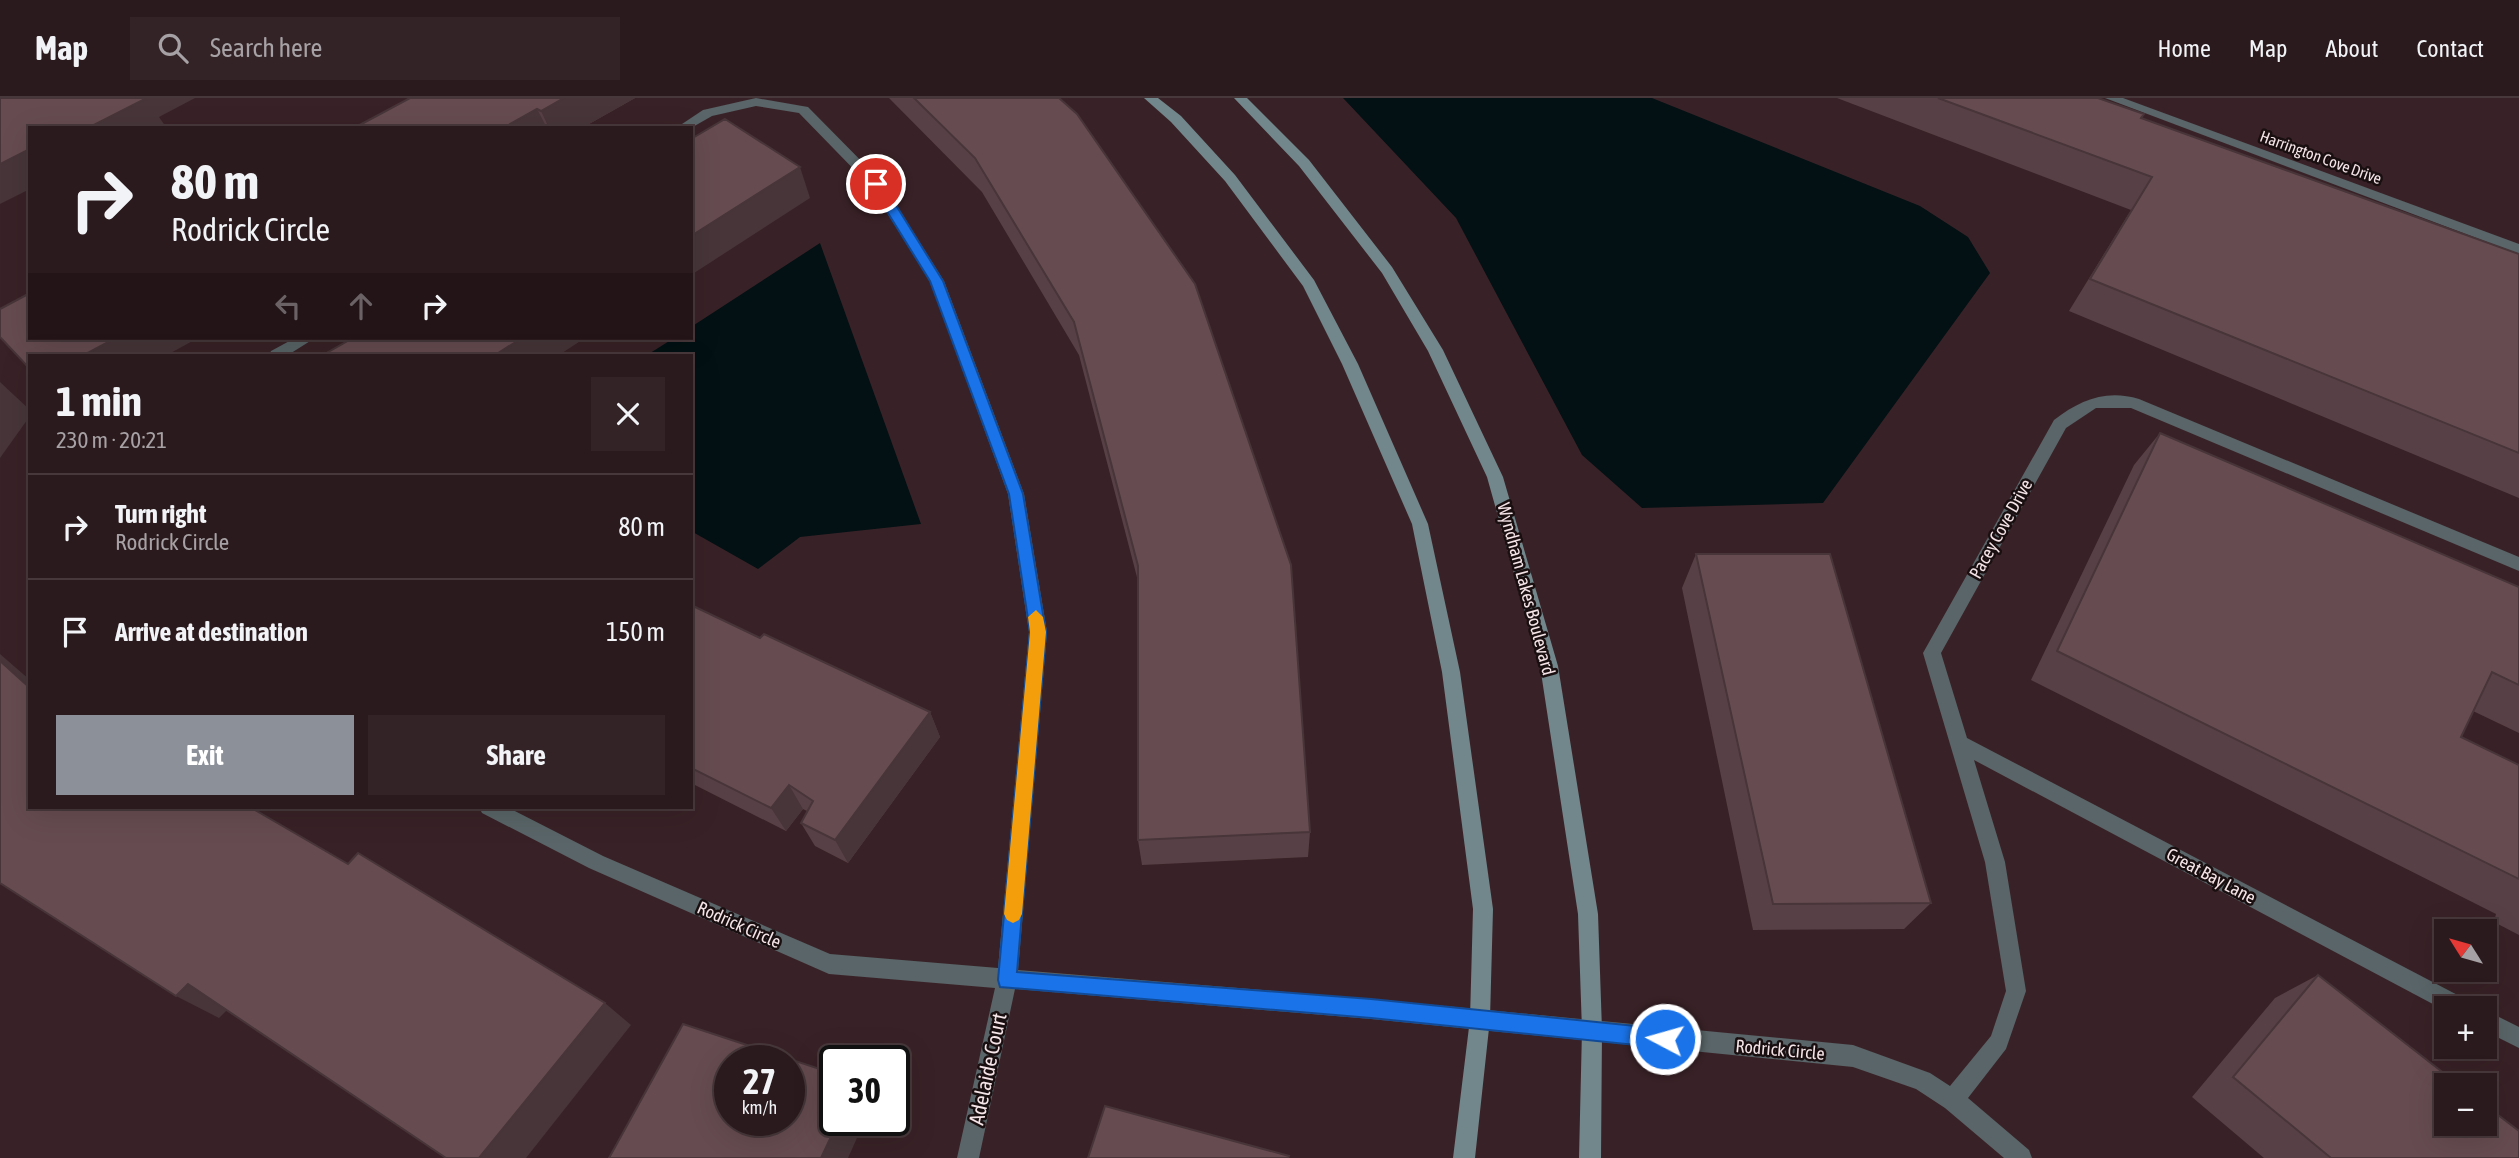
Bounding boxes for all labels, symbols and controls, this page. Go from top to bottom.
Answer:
search box [130,17,620,80]
text: Map [35,29,88,67]
icon: search [154,29,192,67]
text: Search here [210,33,322,63]
text: Home [2157,35,2211,62]
text: Map [2249,35,2287,62]
text: About [2325,35,2378,62]
text: Contact [2416,35,2484,62]
street label: Harrington Cove Drive [2257,127,2384,188]
text: 80 m [171,153,259,209]
icon: right [56,154,147,245]
pin [846,154,906,214]
icon: arrive [857,165,895,203]
text: Rodrick Circle [171,211,330,248]
icon: left [269,287,307,325]
icon: ahead [342,287,380,325]
icon: right [415,287,453,325]
text: 1 min [56,377,142,425]
button: close [591,377,665,451]
text: 230 m · 20:21 [56,427,167,453]
street label: Pacey Cove Drive [1965,475,2037,582]
text: Turn right [115,499,206,529]
street label: Wyndham Lakes Boulevard [1493,500,1560,677]
icon: right [56,508,94,546]
text: 80 m [618,512,665,542]
text: Rodrick Circle [115,529,229,555]
icon: arrive [56,613,94,651]
text: Arrive at destination [115,617,308,647]
text: 150 m [606,617,665,647]
button: Exit [56,715,354,795]
button: Share [368,715,665,795]
street label: Great Bay Lane [2163,843,2259,908]
street label: Rodrick Circle [694,897,784,952]
north arrow [2434,919,2497,982]
map controls [2434,919,2497,1136]
button: + [2434,996,2497,1059]
position arrow [1628,1002,1702,1076]
street label: Adelaide Court [963,1011,1011,1127]
street label: Rodrick Circle [1735,1035,1826,1064]
speed limit sign: 30 [819,1045,910,1136]
text: 27 [743,1061,776,1101]
button: − [2434,1073,2497,1136]
text: km/h [742,1097,777,1118]

